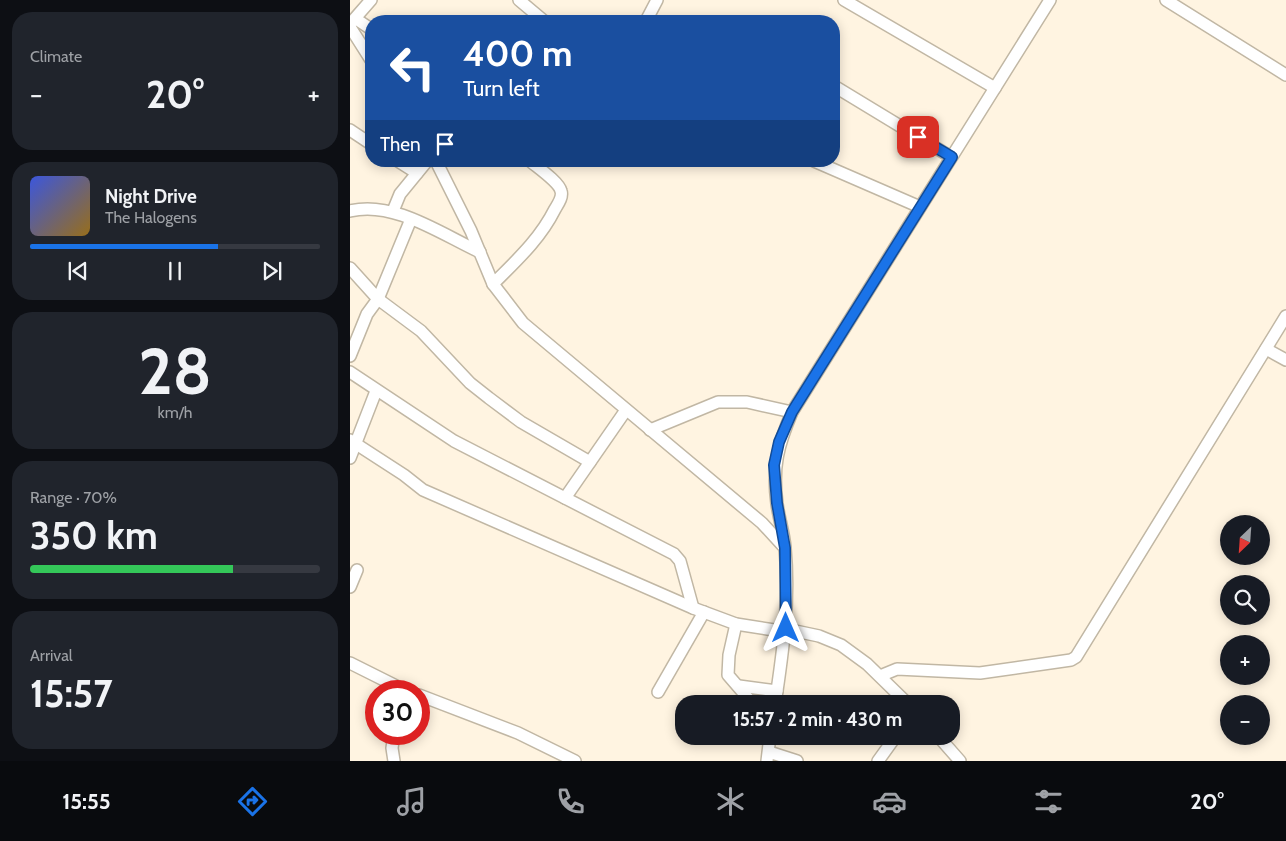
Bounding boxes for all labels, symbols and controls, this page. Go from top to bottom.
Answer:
text: 400 m [463,32,572,75]
icon: left [380,35,445,100]
text: Climate [30,47,82,66]
text: 20° [146,71,204,118]
text: Turn left [463,75,540,102]
text: − [30,77,42,111]
text: + [308,77,320,111]
pin [897,116,939,158]
icon: arrive [904,123,932,151]
icon: arrive [431,130,459,158]
text: Then [380,133,421,156]
text: Night Drive [105,185,197,208]
text: The Halogens [105,208,197,227]
icon: previous [64,257,92,285]
icon: pause [161,257,189,285]
icon: next [258,257,286,285]
text: 28 [138,331,212,410]
text: km/h [157,403,193,422]
text: Range · 70% [30,488,117,507]
text: 350 km [30,512,158,559]
north arrow [1220,515,1270,565]
map controls [1220,515,1270,745]
button: search [1220,575,1270,625]
position arrow [759,601,811,653]
button: + [1220,635,1270,685]
text: Arrival [30,646,73,665]
text: 15:57 [30,670,113,717]
speed limit sign: 30 [365,680,430,745]
button: − [1220,695,1270,745]
text: 15:57 · 2 min · 430 m [733,708,902,731]
icon: directions [235,784,270,819]
icon: music [394,784,429,819]
icon: phone [553,784,588,819]
icon: climate [713,784,748,819]
icon: car [872,784,907,819]
icon: filters [1031,784,1066,819]
text: 15:55 [62,788,111,815]
text: 20° [1190,788,1224,815]

